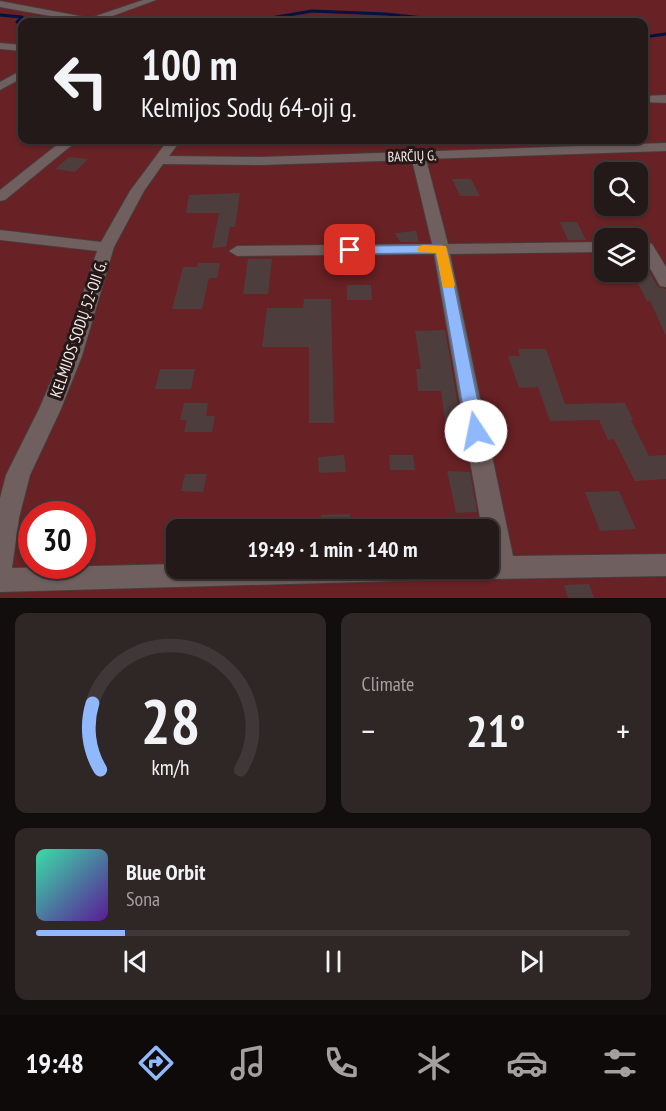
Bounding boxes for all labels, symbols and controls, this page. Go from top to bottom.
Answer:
text: 100 m [141,37,238,92]
icon: left [42,42,120,120]
text: Kelmijos Sodų 64-oji g. [141,90,357,124]
street label: BARČIŲ G. [387,146,437,166]
map controls [594,162,648,282]
button: search [594,162,648,216]
pin [324,224,375,275]
button: layers [594,228,648,282]
icon: arrive [333,233,366,266]
street label: KELMIJOS SODŲ 52-OJI G. [45,258,111,400]
position arrow [444,399,508,463]
speed limit sign: 30 [18,501,96,579]
text: 19:49 · 1 min · 140 m [247,535,418,563]
text: Climate [362,671,414,697]
text: 28 [140,680,200,761]
text: 21° [466,701,525,759]
text: − [362,709,375,752]
text: + [616,709,630,752]
text: km/h [151,753,189,781]
text: Blue Orbit [126,858,205,886]
text: Sona [126,886,160,912]
icon: previous [119,945,152,978]
icon: pause [317,945,350,978]
icon: next [515,945,548,978]
icon: directions [135,1042,177,1084]
icon: music [227,1042,269,1084]
icon: phone [320,1042,362,1084]
icon: climate [413,1042,455,1084]
icon: car [506,1042,548,1084]
icon: filters [599,1042,641,1084]
text: 19:48 [25,1046,84,1080]

